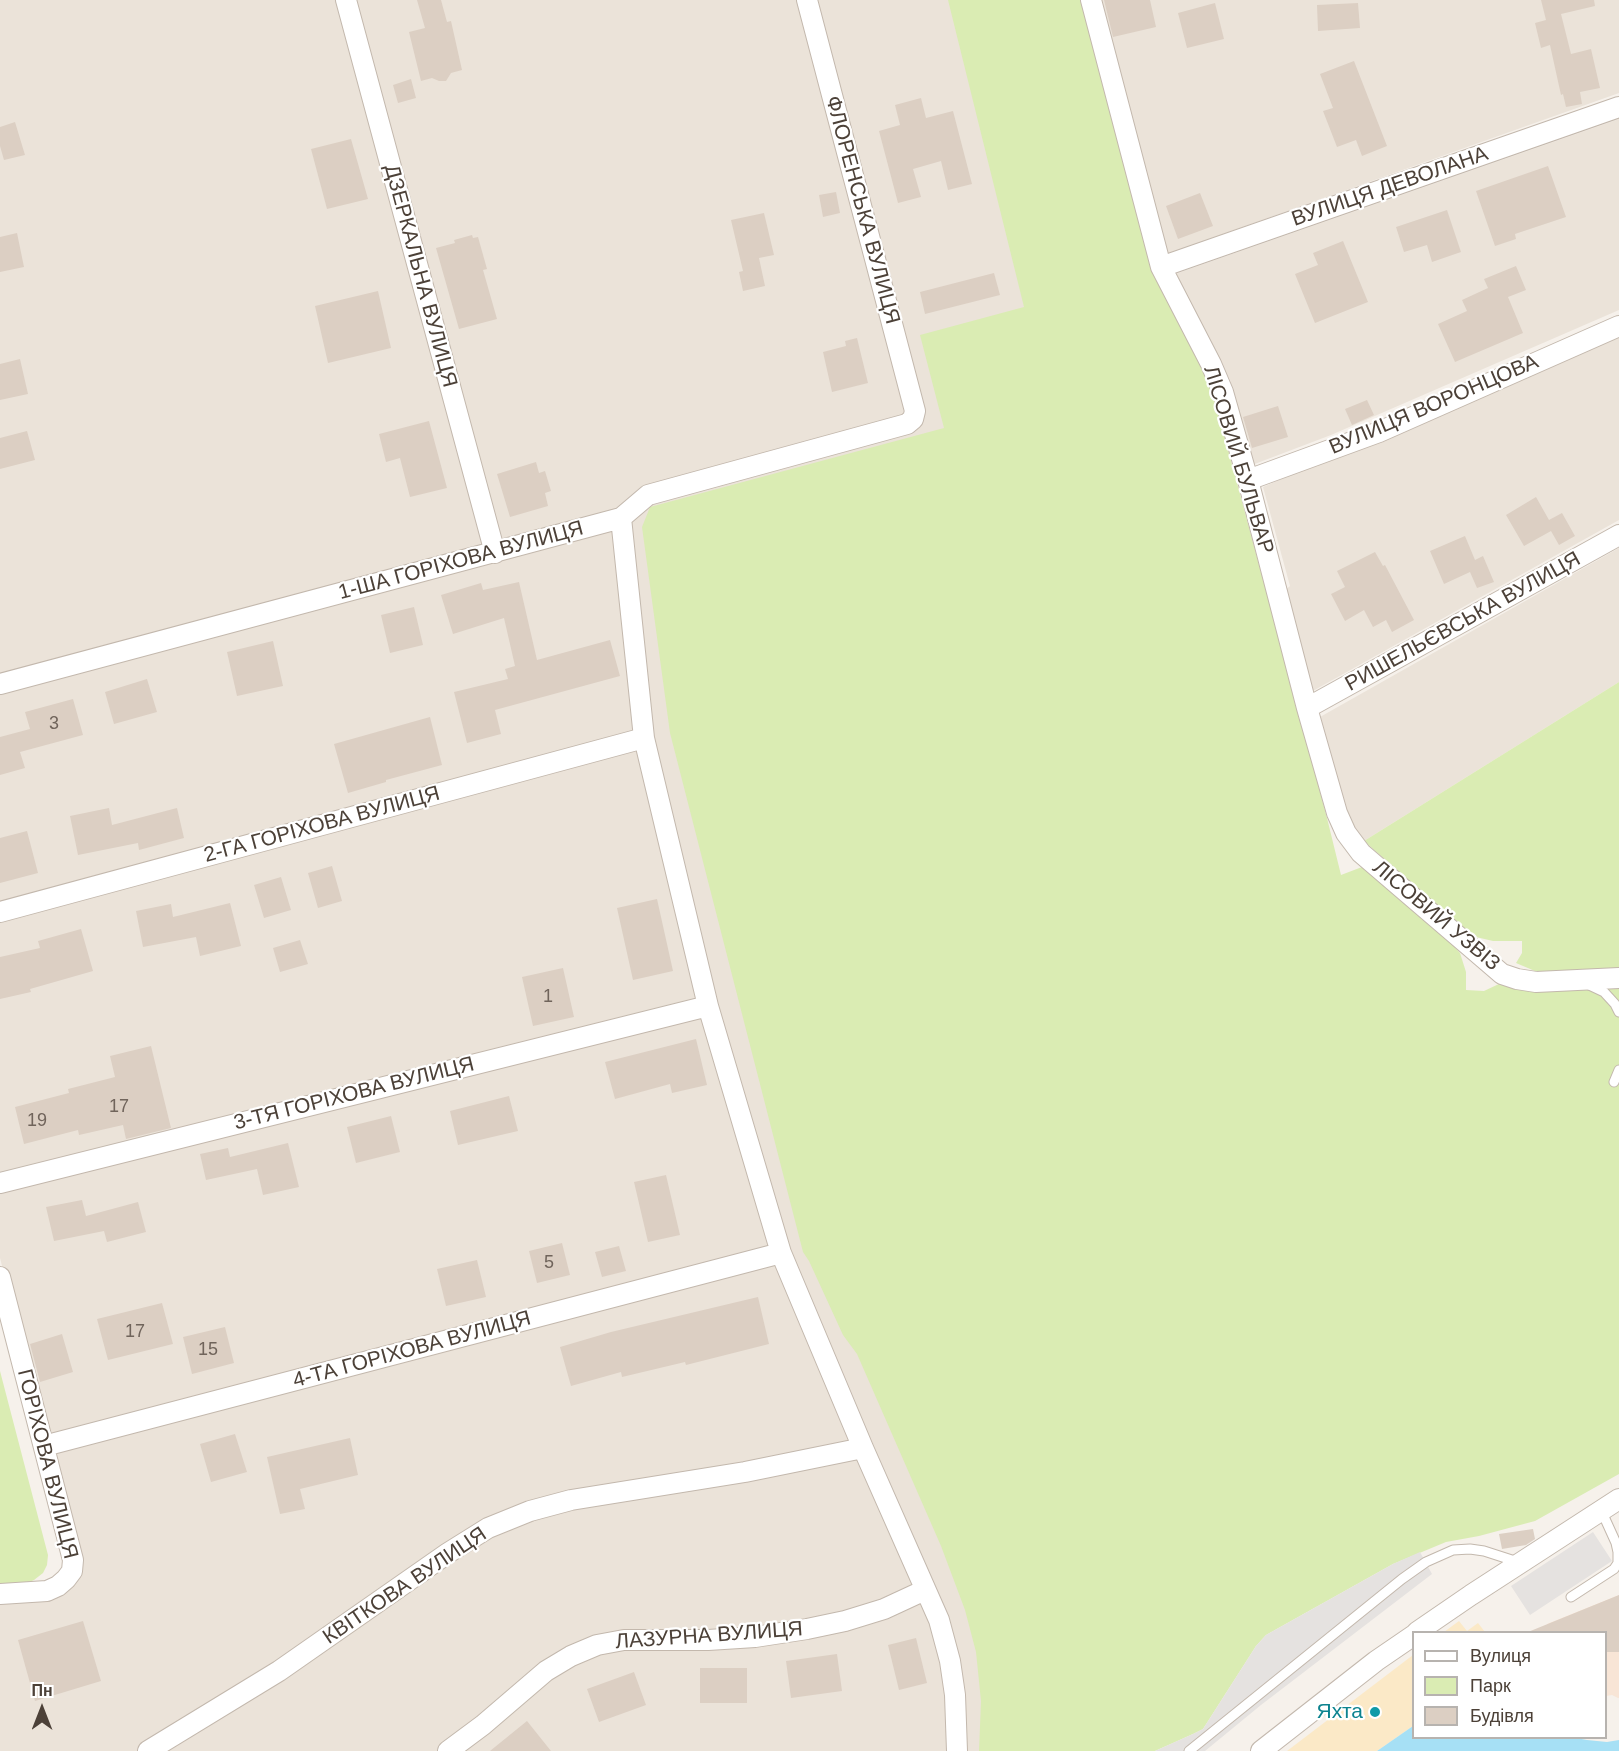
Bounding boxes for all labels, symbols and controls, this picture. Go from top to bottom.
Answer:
street label: ФЛОРЕНСЬКА ВУЛИЦЯ [819,93,905,327]
street label: ВУЛИЦЯ ДЕВОЛАНА [1289,142,1491,232]
street label: ДЗЕРКАЛЬНА ВУЛИЦЯ [378,162,462,390]
street label: ВУЛИЦЯ ВОРОНЦОВА [1326,349,1542,461]
street label: ЛІСОВИЙ БУЛЬВАР [1197,363,1279,557]
street label: 1-ША ГОРІХОВА ВУЛИЦЯ [336,516,586,606]
street label: РИШЕЛЬЄВСЬКА ВУЛИЦЯ [1341,547,1585,697]
house number: 3 [49,713,59,735]
street label: 2-ГА ГОРІХОВА ВУЛИЦЯ [201,781,443,869]
street label: ЛІСОВИЙ УЗВІЗ [1367,855,1505,977]
house number: 1 [543,986,553,1008]
street label: 3-ТЯ ГОРІХОВА ВУЛИЦЯ [231,1052,477,1136]
house number: 17 [109,1096,129,1118]
house number: 19 [27,1110,47,1132]
house number: 5 [544,1252,554,1274]
street label: 4-ТА ГОРІХОВА ВУЛИЦЯ [290,1306,534,1394]
house number: 17 [125,1321,145,1343]
house number: 15 [198,1339,218,1361]
street label: ГОРІХОВА ВУЛИЦЯ [11,1366,83,1562]
street label: КВІТКОВА ВУЛИЦЯ [318,1522,492,1650]
street label: ЛАЗУРНА ВУЛИЦЯ [614,1617,804,1655]
legend [1412,1631,1607,1739]
text: Вулиця [1470,1646,1531,1666]
text: Парк [1470,1676,1511,1696]
north arrow [12,1679,72,1739]
text: Пн [31,1682,53,1699]
place label: Яхта [1317,1699,1363,1725]
marker: Яхта [1368,1705,1382,1719]
text: Будівля [1470,1706,1534,1726]

